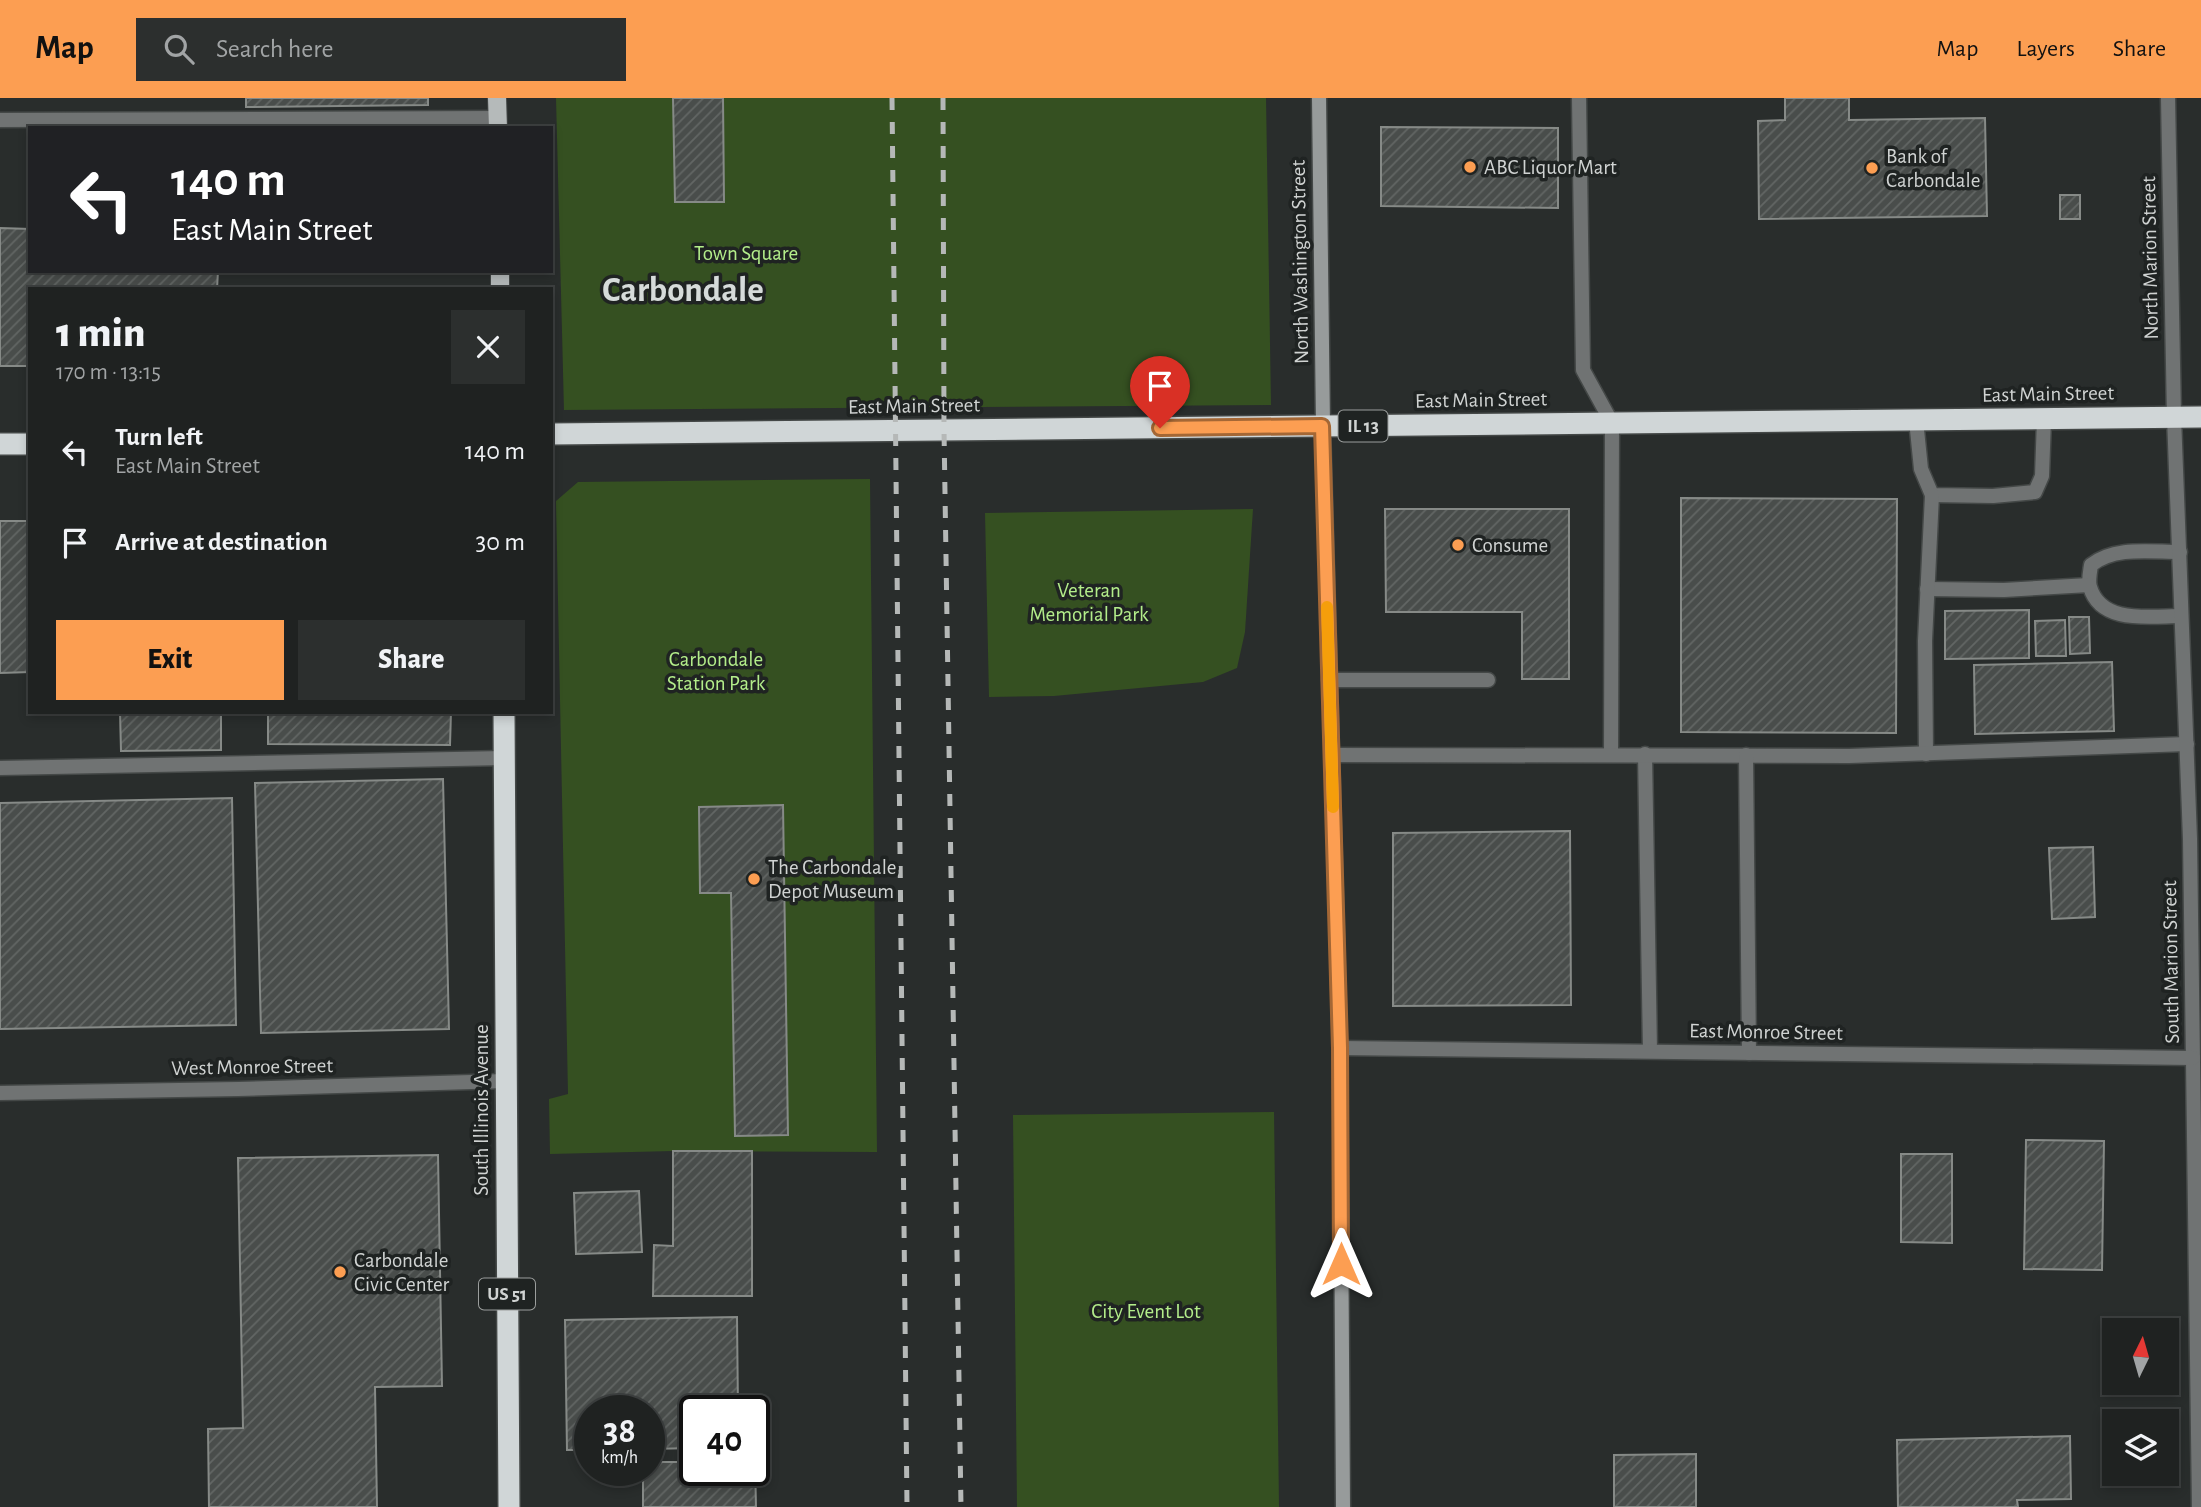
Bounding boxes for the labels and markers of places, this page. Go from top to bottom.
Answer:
place label: Bank of Carbondale [1886,146,1980,191]
place label: ABC Liquor Mart [1484,157,1617,178]
marker: ABC Liquor Mart [1462,159,1478,175]
marker: Bank of Carbondale [1864,160,1880,176]
pin [1130,356,1190,428]
place label: Consume [1472,535,1548,556]
marker: Consume [1450,537,1466,553]
place label: The Carbondale Depot Museum [768,857,897,902]
marker: The Carbondale Depot Museum [746,871,762,887]
place label: Carbondale Civic Center [354,1250,450,1295]
marker: Carbondale Civic Center [332,1264,348,1280]

